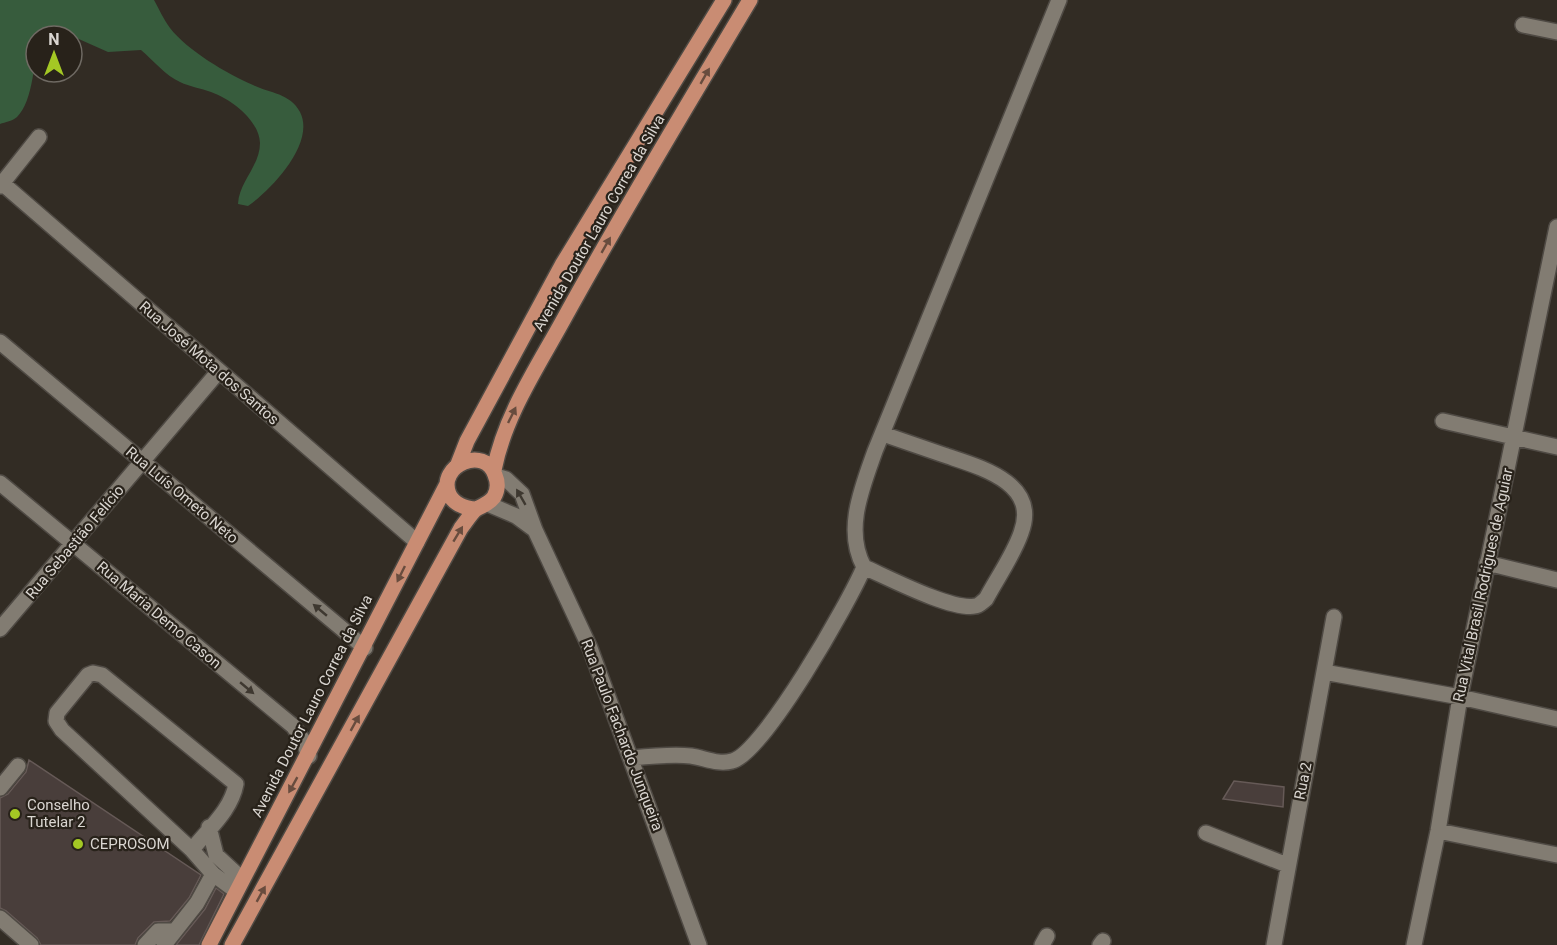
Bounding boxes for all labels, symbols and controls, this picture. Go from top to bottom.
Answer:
north arrow [24,24,84,84]
text: N [48,30,60,49]
one-way arrow [699,68,710,84]
street label: Avenida Doutor Lauro Correa da Silva [529,111,669,335]
one-way arrow [601,236,611,253]
street label: Rua José Mota dos Santos [136,298,282,428]
one-way arrow [507,407,516,424]
street label: Rua Luís Ometo Neto [122,443,242,547]
street label: Rua Vital Brasil Rodrigues de Aguiar [1449,466,1517,704]
street label: Rua Sebastião Felício [22,481,128,603]
one-way arrow [516,489,527,506]
one-way arrow [453,526,464,542]
street label: Rua Maria Demo Cason [93,558,225,672]
one-way arrow [396,565,406,582]
street label: Avenida Doutor Lauro Correa da Silva [248,592,376,820]
one-way arrow [313,604,328,617]
street label: Rua Paulo Fachardo Junqueira [577,637,667,833]
one-way arrow [239,682,255,695]
one-way arrow [350,715,360,732]
street label: Rua 2 [1291,761,1315,801]
one-way arrow [288,776,298,793]
place label: Conselho Tutelar 2 [27,796,90,831]
marker: Conselho Tutelar 2 [8,807,22,821]
place label: CEPROSOM [90,835,170,853]
marker: CEPROSOM [71,837,85,851]
one-way arrow [256,885,266,902]

